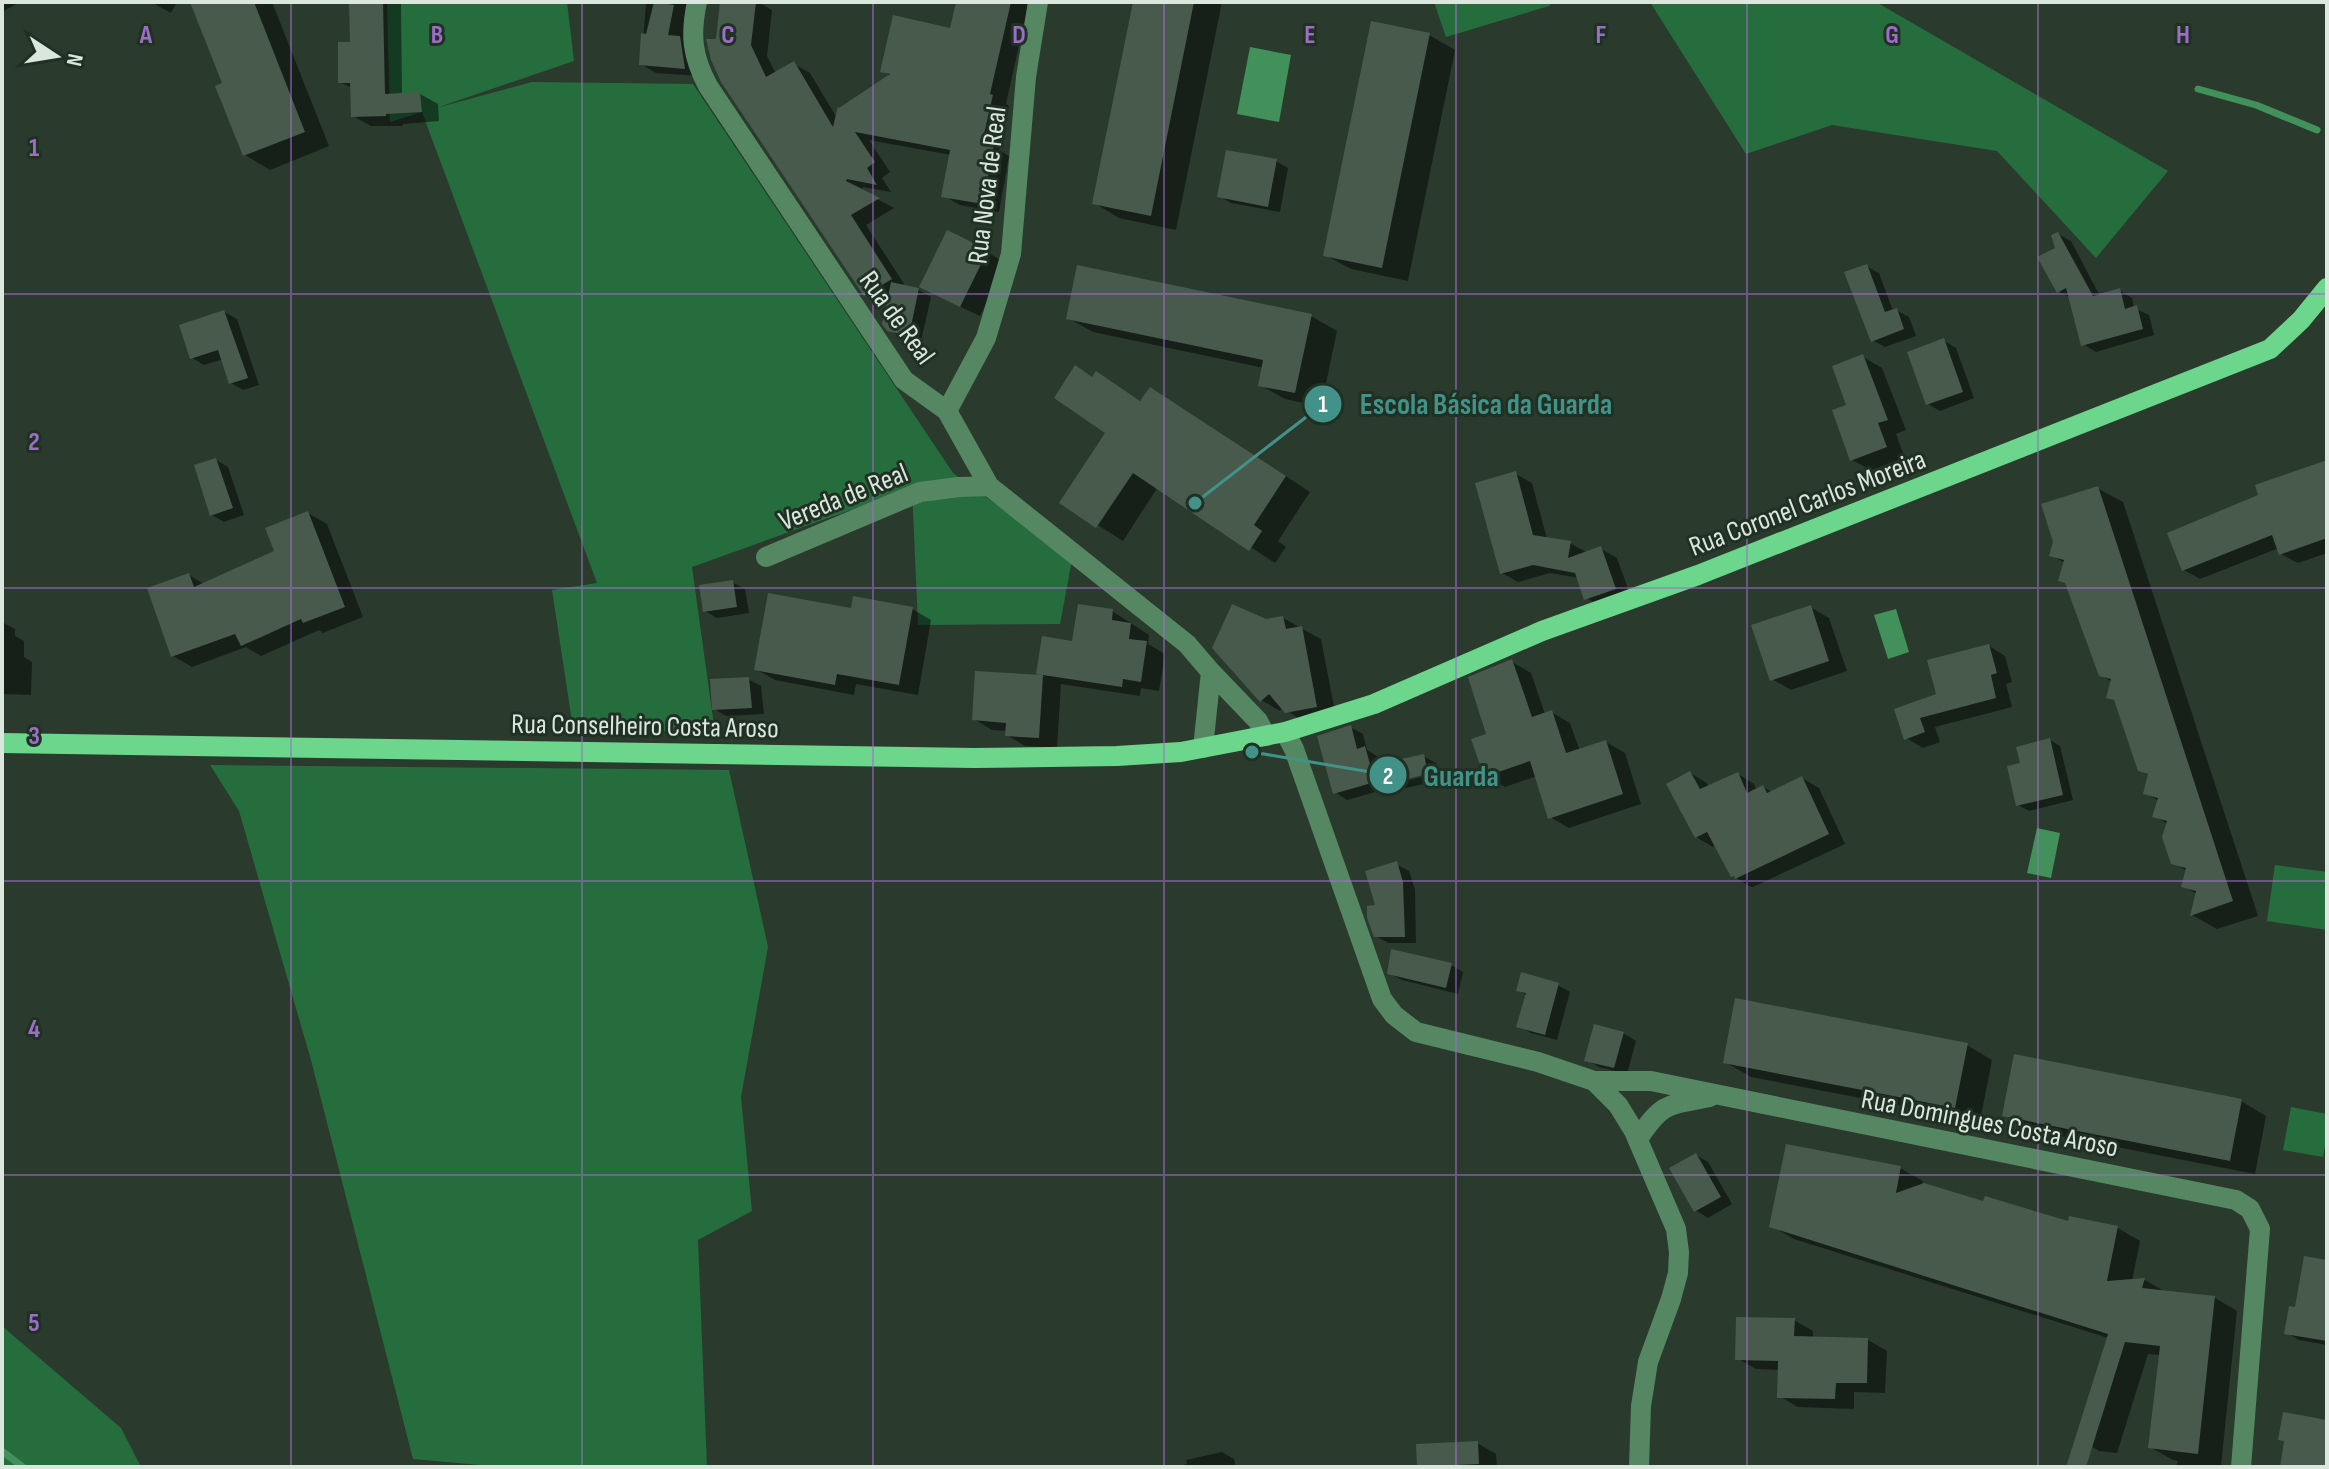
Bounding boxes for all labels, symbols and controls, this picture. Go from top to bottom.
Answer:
north arrow [16,16,96,96]
text: A [139,20,153,51]
text: B [431,20,443,51]
text: C [721,20,735,51]
text: D [1012,20,1026,51]
text: E [1304,20,1316,51]
text: F [1596,20,1607,51]
text: G [1885,20,1899,51]
text: H [2176,20,2190,51]
text: N [60,51,89,68]
street label: Rua Nova de Real [961,105,1014,266]
text: 1 [29,133,39,164]
street label: Rua de Real [852,265,942,371]
callout: Escola Básica da Guarda [1303,377,1628,431]
text: Escola Básica da Guarda [1360,387,1612,423]
text: 1 [1318,390,1328,419]
text: 2 [28,427,40,458]
street label: Rua Coronel Carlos Moreira [1685,443,1931,564]
street label: Vereda de Real [774,457,913,538]
street label: Rua Conselheiro Costa Aroso [511,708,779,745]
text: 3 [28,721,40,752]
callout: Guarda [1368,748,1515,802]
text: Guarda [1423,759,1499,795]
text: 2 [1383,762,1393,791]
text: 4 [28,1014,40,1045]
street label: Rua Domingues Costa Aroso [1858,1082,2121,1165]
text: 5 [28,1308,40,1339]

